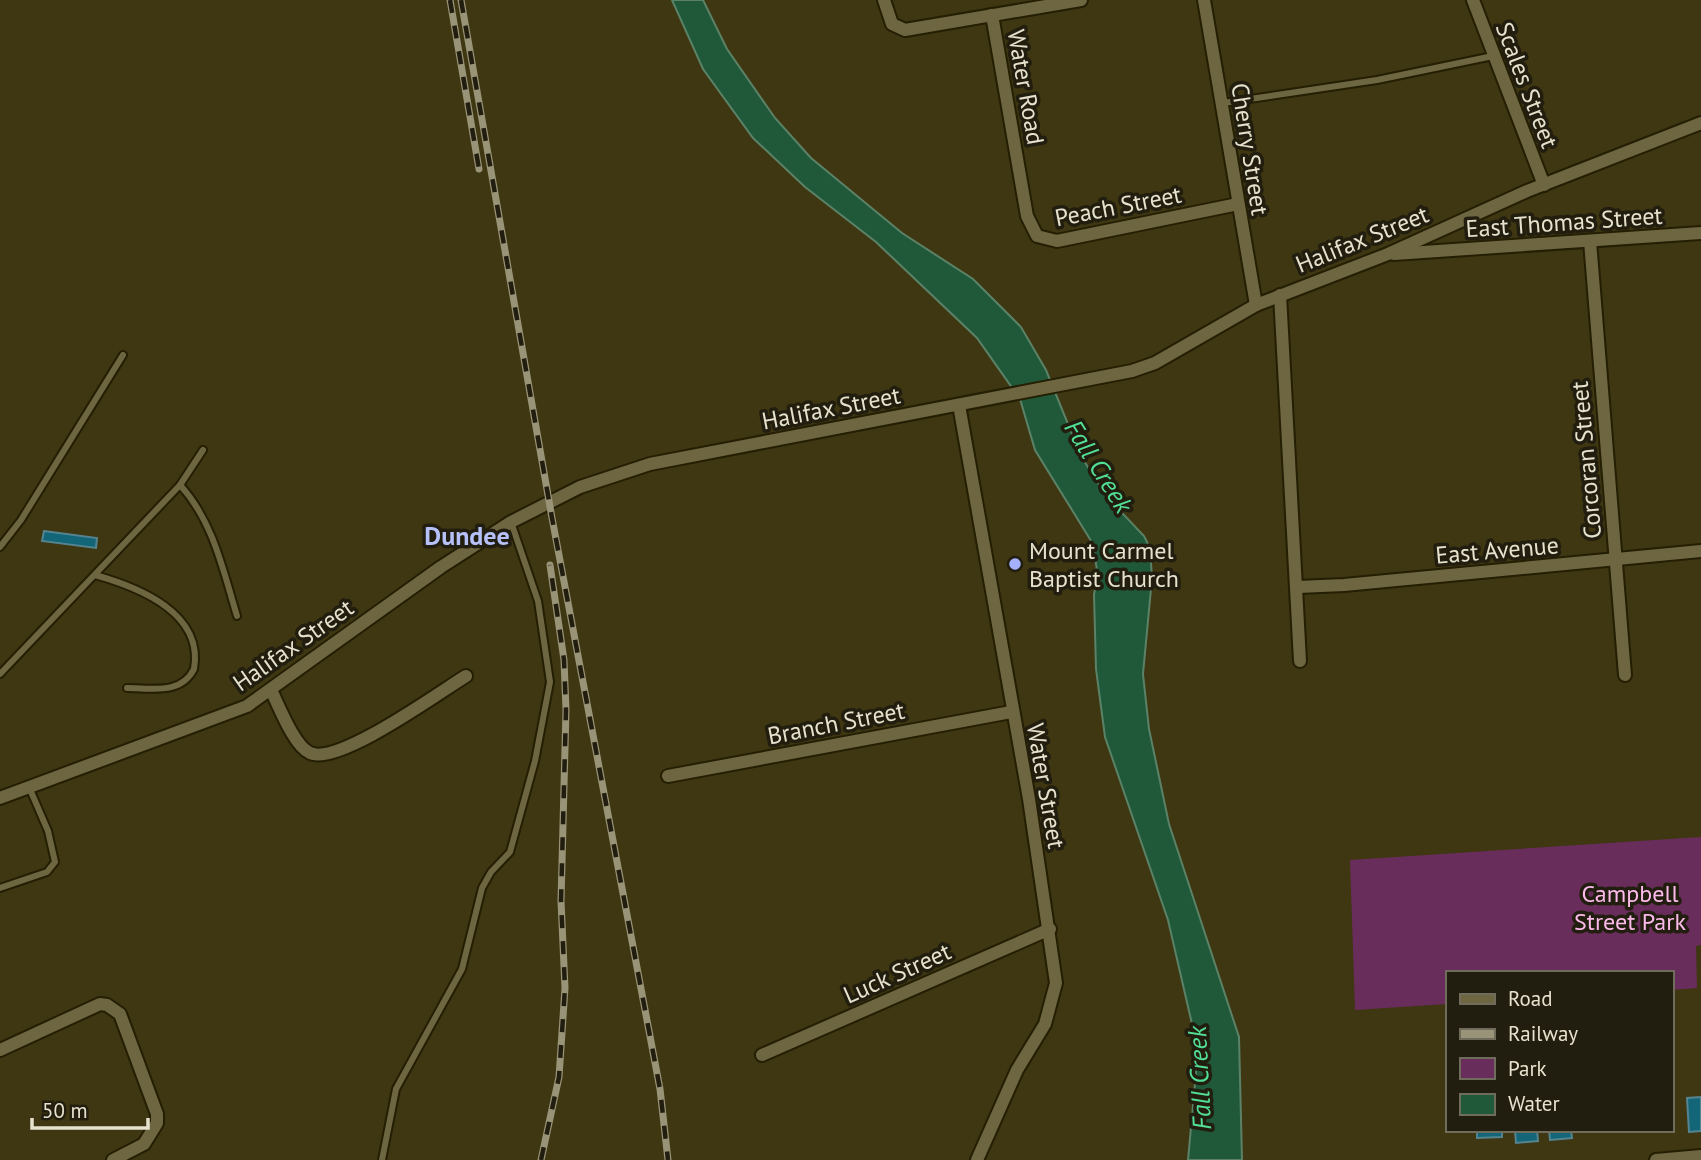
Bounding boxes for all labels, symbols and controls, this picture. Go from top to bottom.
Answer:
street label: Scales Street [1489,18,1565,152]
street label: Water Road [1001,27,1051,147]
street label: Cherry Street [1224,81,1276,217]
street label: Peach Street [1052,179,1184,233]
street label: Halifax Street [1291,198,1433,280]
street label: East Thomas Street [1465,200,1663,244]
street label: Halifax Street [759,379,903,437]
street label: Corcoran Street [1564,380,1608,540]
water label: Fall Creek [1057,413,1141,520]
district label: Dundee [424,519,510,552]
street label: East Avenue [1434,529,1560,571]
place label: Mount Carmel Baptist Church [1029,535,1179,594]
marker: Mount Carmel Baptist Church [1007,556,1023,572]
street label: Halifax Street [227,592,359,698]
street label: Branch Street [765,695,907,751]
street label: Water Street [1020,721,1072,851]
park label: Campbell Street Park [1574,878,1686,937]
street label: Luck Street [839,936,955,1010]
legend [1446,971,1673,1132]
text: Road [1508,985,1552,1012]
text: Railway [1508,1020,1578,1047]
water label: Fall Creek [1180,1024,1218,1131]
text: Park [1508,1055,1547,1082]
scale bar [32,1086,147,1130]
text: Water [1508,1090,1560,1117]
text: 50 m [42,1097,88,1124]

